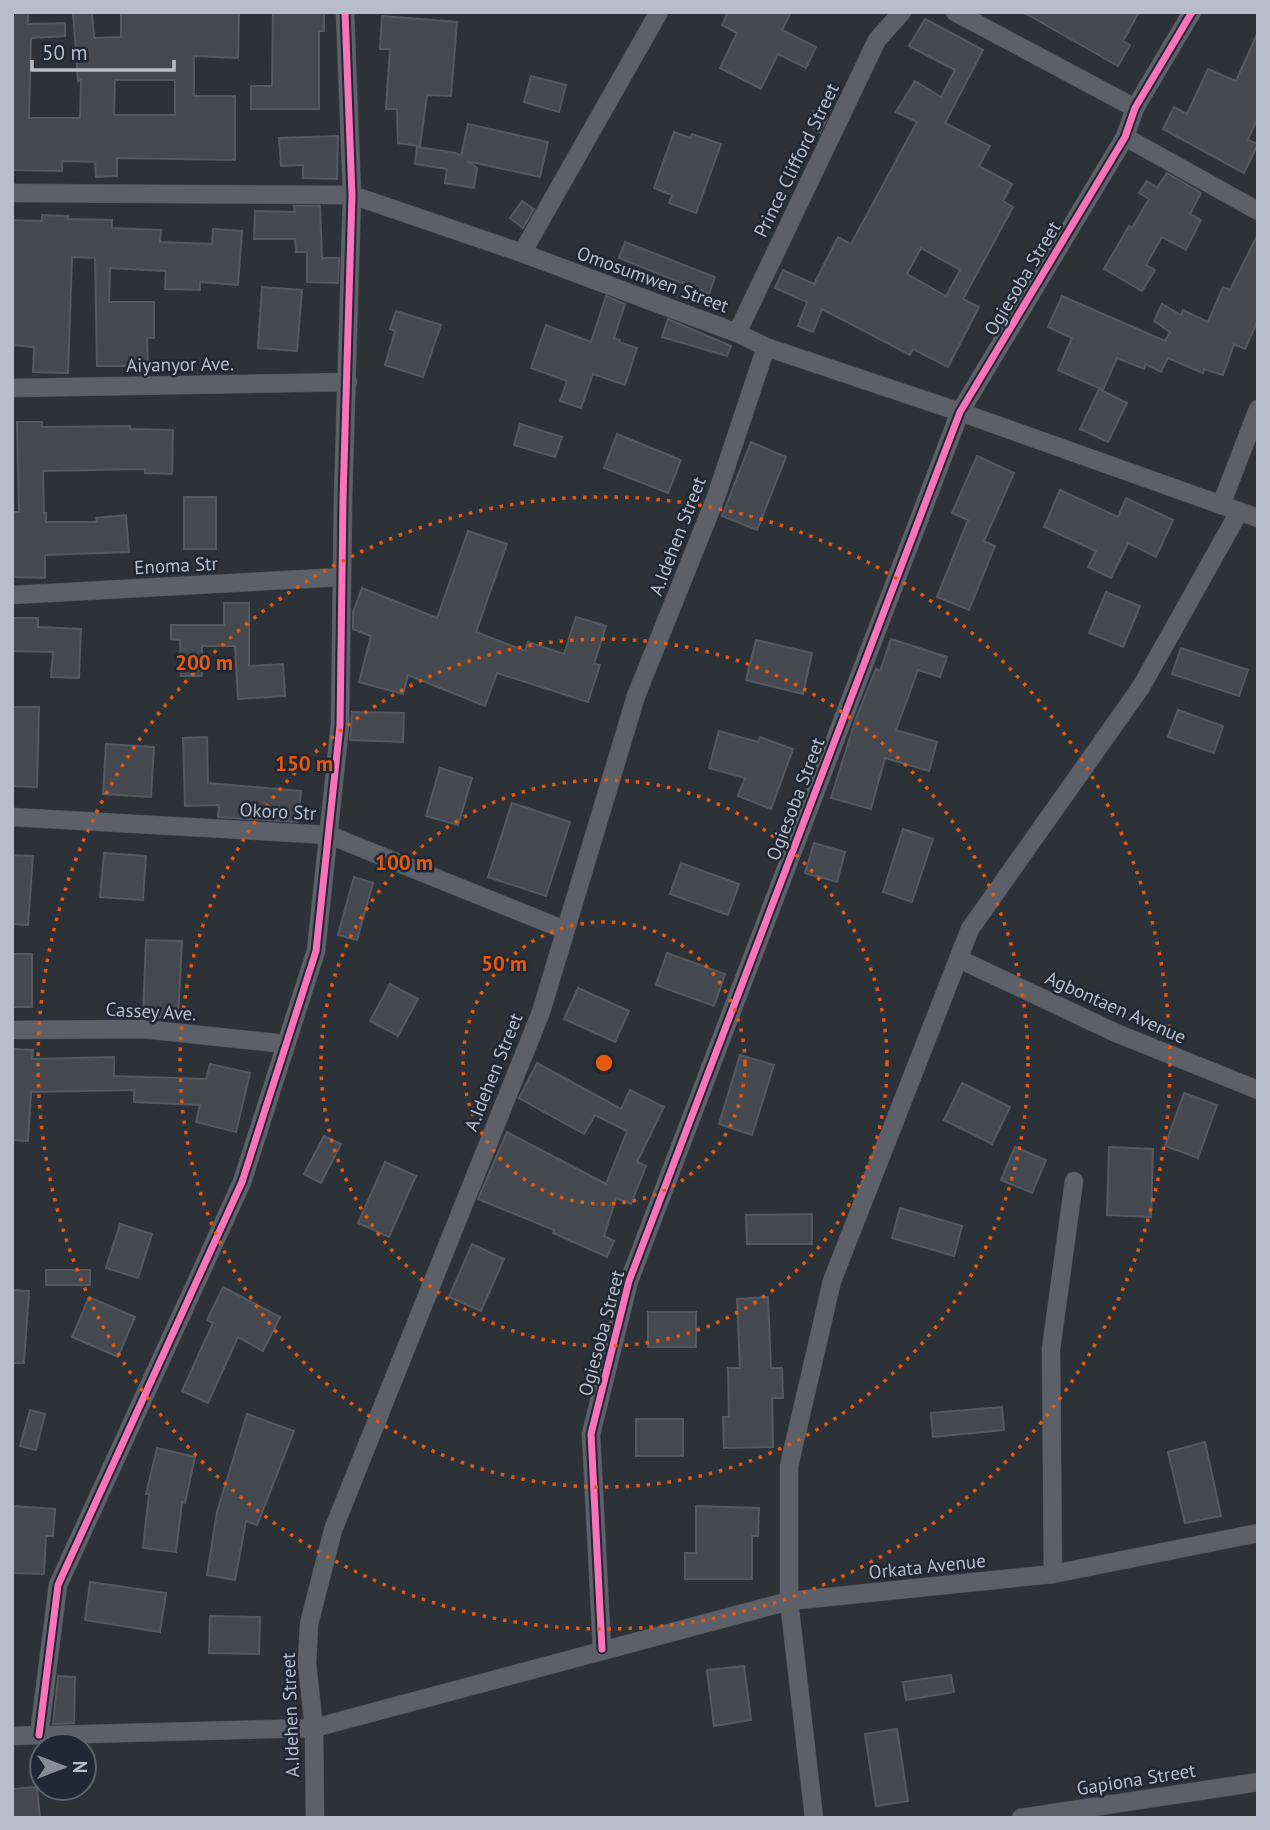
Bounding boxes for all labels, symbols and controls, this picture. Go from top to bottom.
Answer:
scale bar [32,28,173,72]
text: 50 m [42,39,88,66]
street label: Prince Clifford Street [748,78,844,241]
street label: Ogiesoba Street [978,216,1066,340]
street label: Omosumwen Street [574,240,733,318]
street label: Aiyanyor Ave. [126,351,234,377]
street label: A.Idehen Street [643,473,711,599]
street label: Enoma Str [134,551,219,579]
text: 200 m [175,649,233,676]
street label: Ogiesoba Street [761,734,830,864]
text: 150 m [275,750,333,777]
street label: Okoro Str [239,797,317,825]
text: 100 m [375,849,433,876]
text: 50 m [481,950,527,977]
street label: Agbontaen Avenue [1042,965,1190,1049]
street label: Cassey Ave. [105,997,197,1025]
street label: A.Idehen Street [458,1009,528,1135]
centre of rings [592,1051,616,1075]
street label: Ogiesoba Street [573,1267,629,1399]
street label: Orkata Avenue [867,1548,987,1584]
street label: A.Idehen Street [276,1651,304,1778]
north arrow [28,1732,98,1802]
street label: Gapiona Street [1075,1758,1198,1800]
text: N [68,1761,92,1773]

